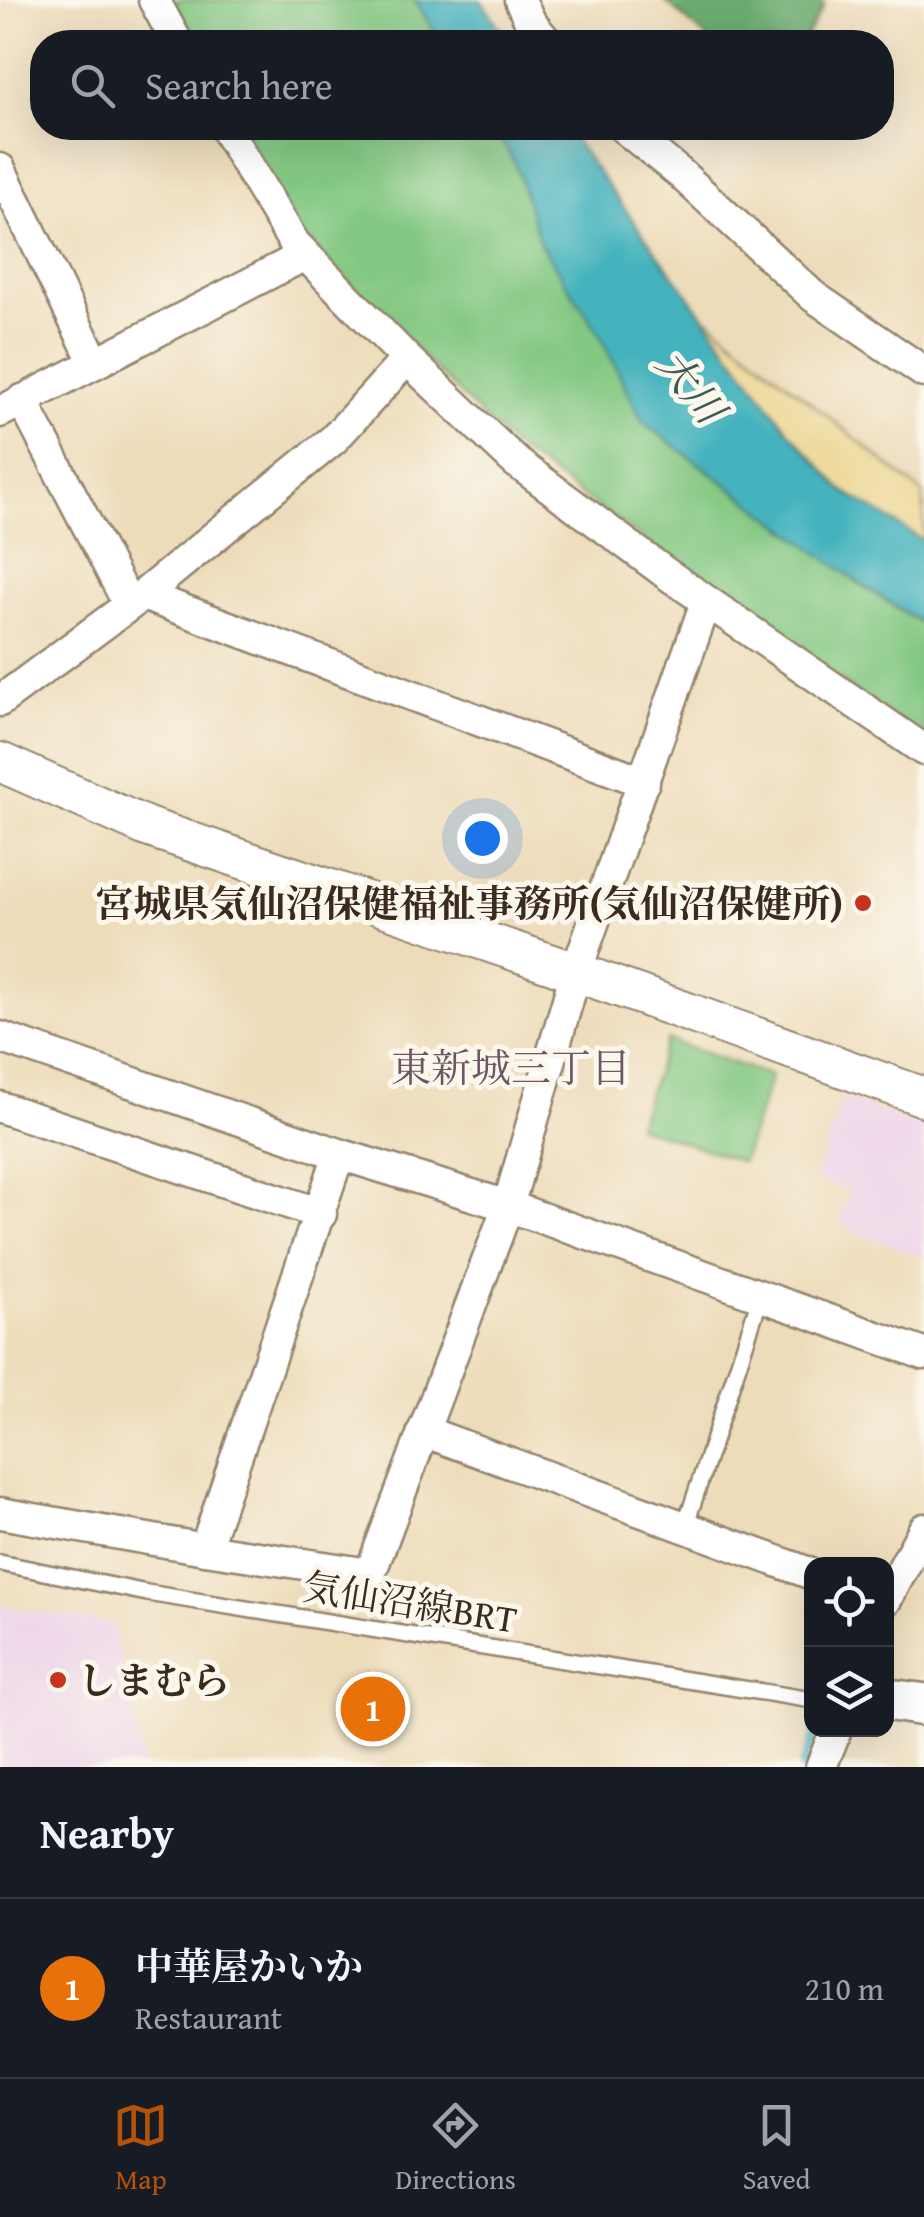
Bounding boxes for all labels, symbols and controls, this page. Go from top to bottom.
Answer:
search box [30,30,894,140]
text: Search here [145,57,333,113]
icon: search [65,58,120,113]
water label: 大川 [643,336,742,439]
your location [457,813,508,864]
place label: 宮城県気仙沼保健福祉事務所(気仙沼保健所) [95,875,843,931]
marker: 宮城県気仙沼保健福祉事務所(気仙沼保健所) [852,892,874,914]
district label: 東新城三丁目 [391,1038,631,1097]
street label: 気仙沼線BRT [299,1557,521,1647]
map controls [804,1557,894,1737]
button: locate [804,1557,894,1647]
button: layers [804,1647,894,1737]
place label: しまむら [78,1652,230,1708]
marker: しまむら [47,1669,69,1691]
pin: 1 [340,1672,406,1746]
text: Nearby [40,1802,174,1863]
text: 中華屋かいか [135,1938,363,1994]
text: 1 [64,1965,81,2012]
text: 210 m [805,1965,884,2012]
text: Restaurant [135,1994,282,2041]
tab: Map [113,2098,168,2199]
tab: Directions [395,2098,516,2199]
tab: Saved [743,2098,811,2199]

